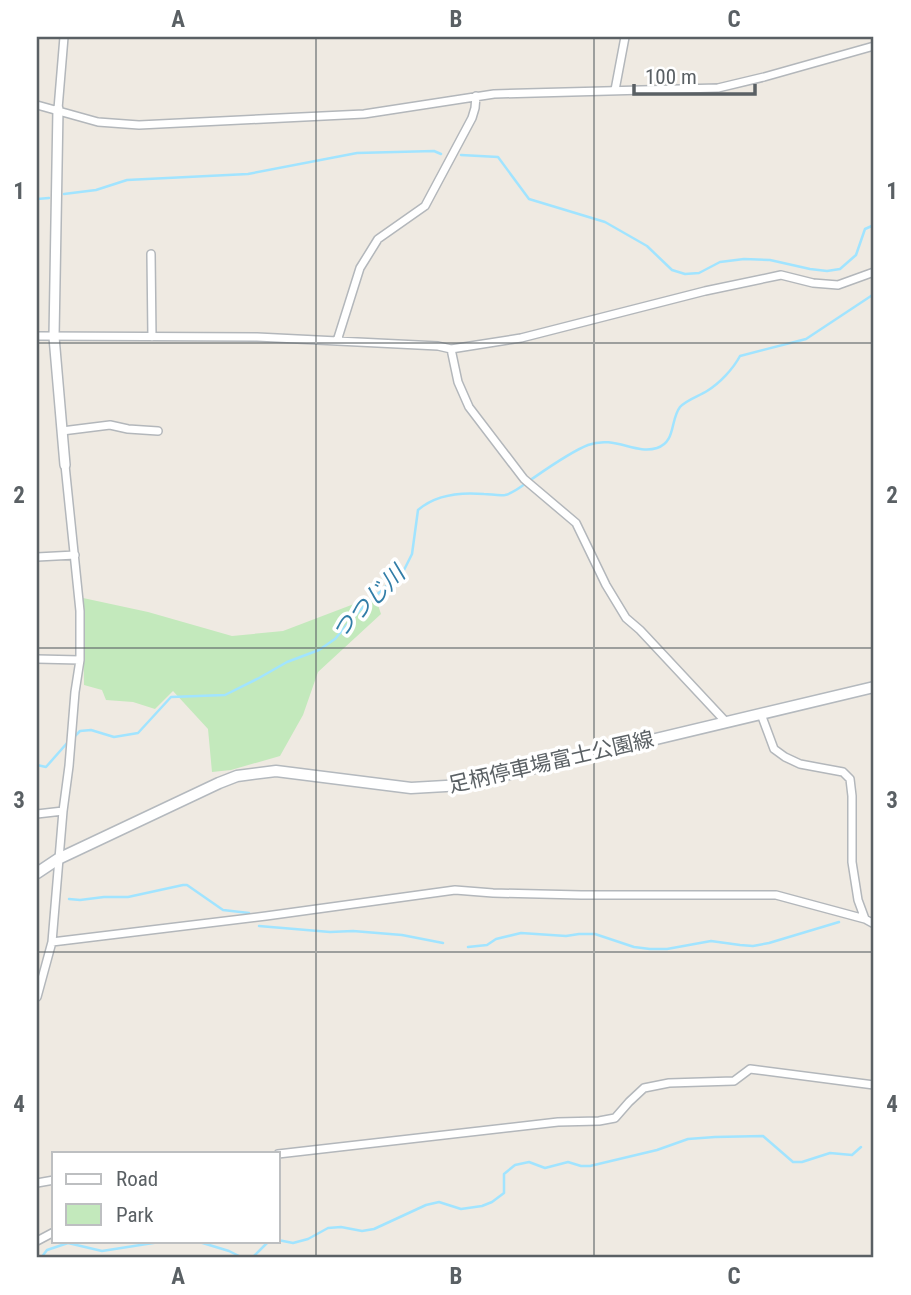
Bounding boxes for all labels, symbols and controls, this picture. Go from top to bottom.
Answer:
text: A [171,6,185,33]
text: B [450,6,462,33]
text: C [727,6,741,33]
scale bar [634,52,755,96]
text: 100 m [645,65,697,89]
text: 1 [13,178,25,205]
text: 1 [886,178,898,205]
text: 2 [13,482,25,509]
text: 2 [886,482,898,509]
water label: つつじ川 [326,558,413,644]
street label: 足柄停車場富士公園線 [446,727,656,797]
text: 3 [13,787,25,814]
text: 3 [886,787,898,814]
text: 4 [13,1091,25,1118]
text: 4 [886,1091,898,1118]
legend [52,1152,280,1242]
text: Road [116,1167,158,1191]
text: Park [116,1203,154,1227]
text: A [171,1263,185,1290]
text: B [450,1263,462,1290]
text: C [727,1263,741,1290]

